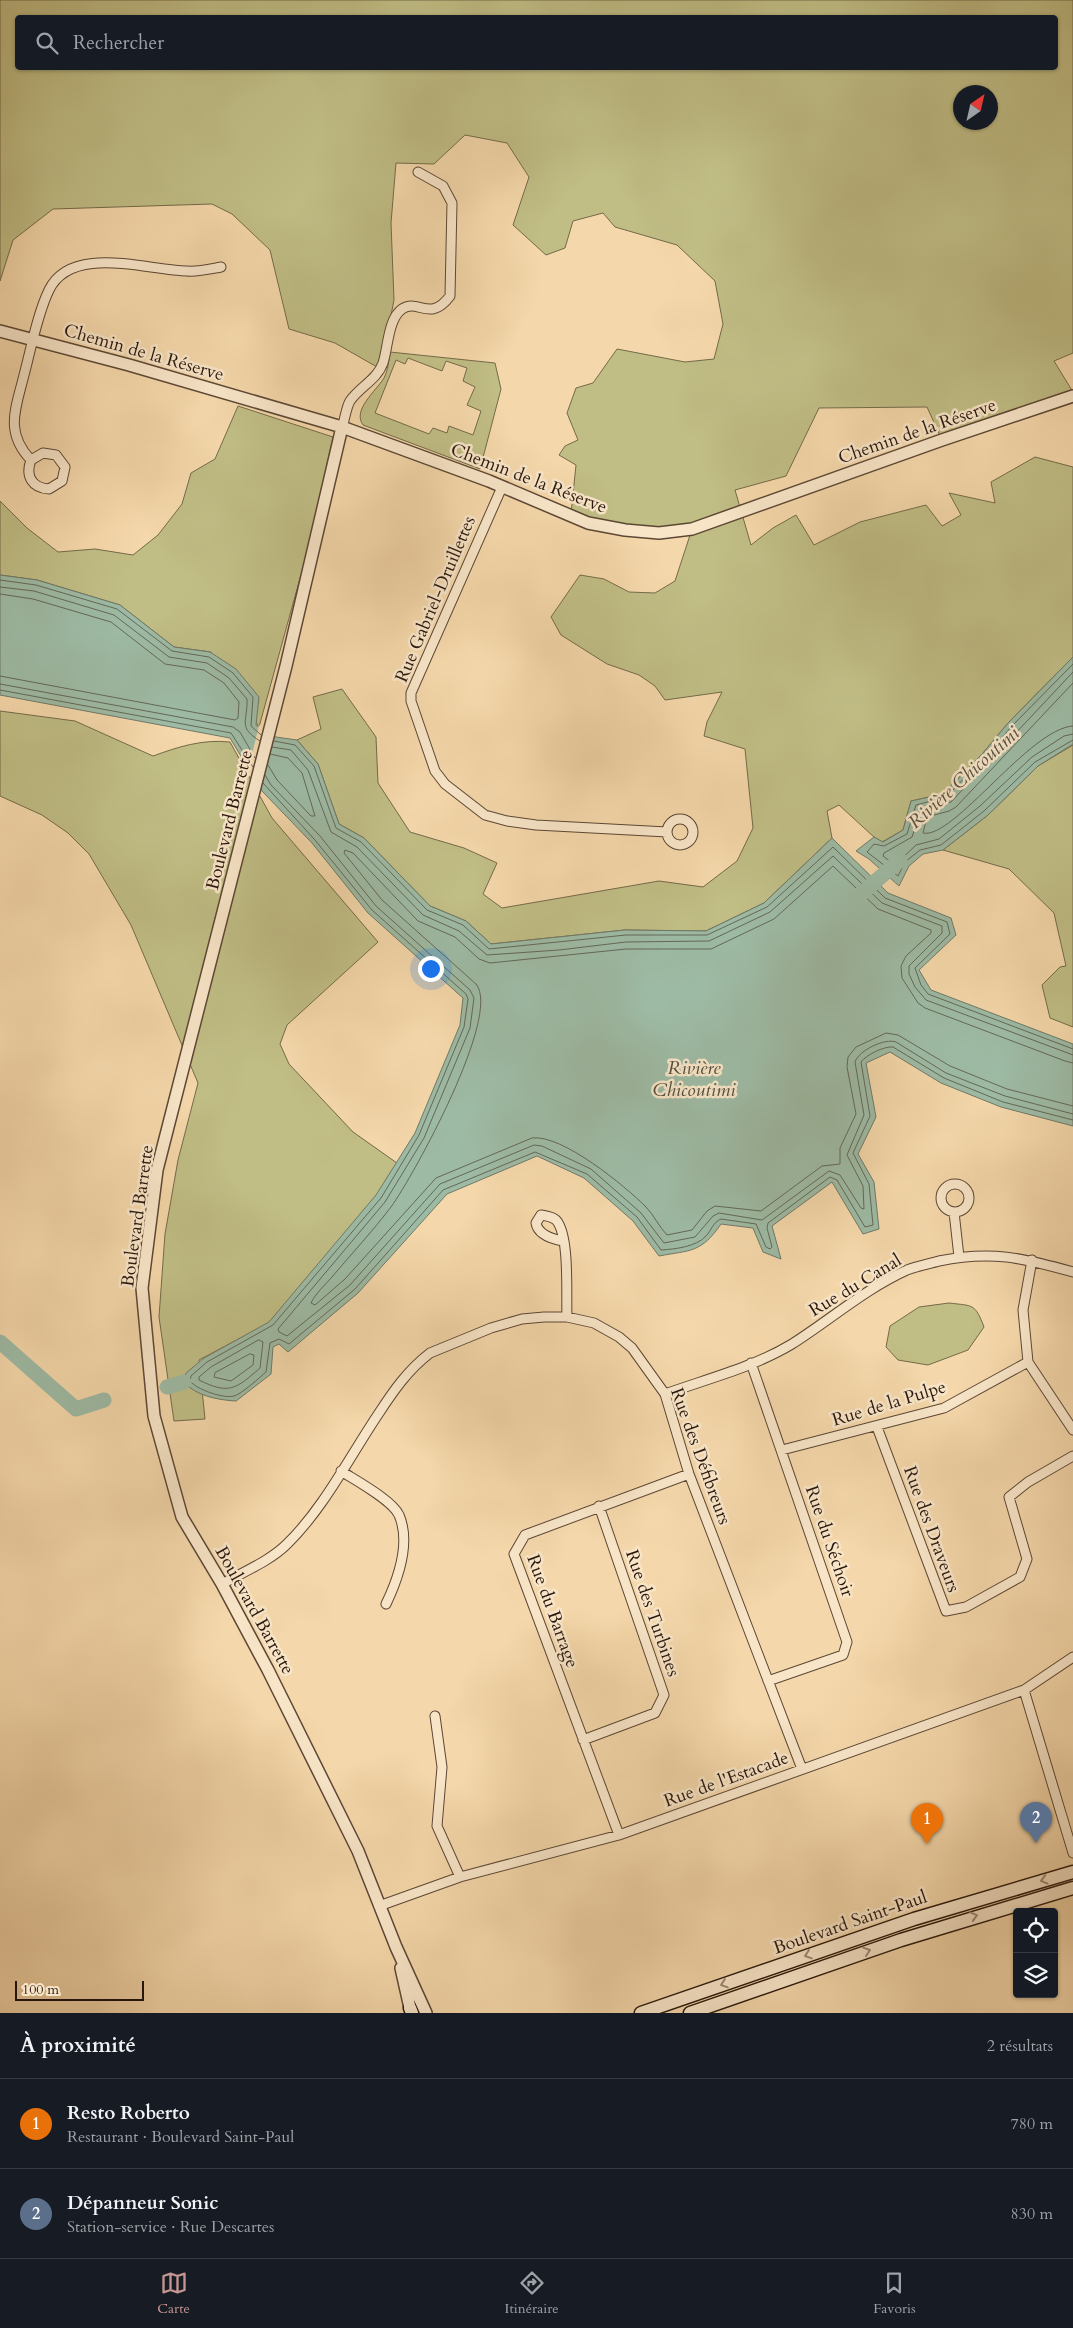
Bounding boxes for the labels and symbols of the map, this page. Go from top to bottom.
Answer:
north arrow [953,85,998,130]
street label: Chemin de la Réserve [61,318,227,387]
street label: Chemin de la Réserve [835,393,1000,470]
street label: Chemin de la Réserve [447,437,611,520]
street label: Rue Gabriel-Druillettes [389,512,482,686]
water label: Rivière Chicoutimi [902,720,1026,835]
street label: Boulevard Barrette [200,748,259,893]
your location [418,956,444,982]
water label: Rivière Chicoutimi [653,1055,736,1103]
street label: Boulevard Barrette [115,1143,160,1289]
street label: Rue du Canal [804,1248,907,1323]
street label: Rue de la Pulpe [829,1374,949,1433]
street label: Rue des Défibreurs [664,1384,737,1528]
street label: Rue des Draveurs [897,1463,966,1596]
street label: Rue du Séchoir [799,1482,860,1601]
street label: Boulevard Barrette [209,1542,300,1679]
street label: Rue des Turbines [619,1546,686,1680]
street label: Rue du Barrage [520,1551,585,1671]
street label: Rue de l'Estacade [660,1745,792,1814]
pin: 2 [1020,1802,1052,1843]
pin: 1 [911,1803,943,1844]
one-way arrow [1039,1874,1048,1885]
street label: Boulevard Saint-Paul [770,1884,931,1961]
one-way arrow [969,1912,977,1922]
one-way arrow [862,1947,871,1957]
one-way arrow [804,1949,812,1959]
scale bar [15,1978,144,2001]
one-way arrow [721,1978,729,1988]

